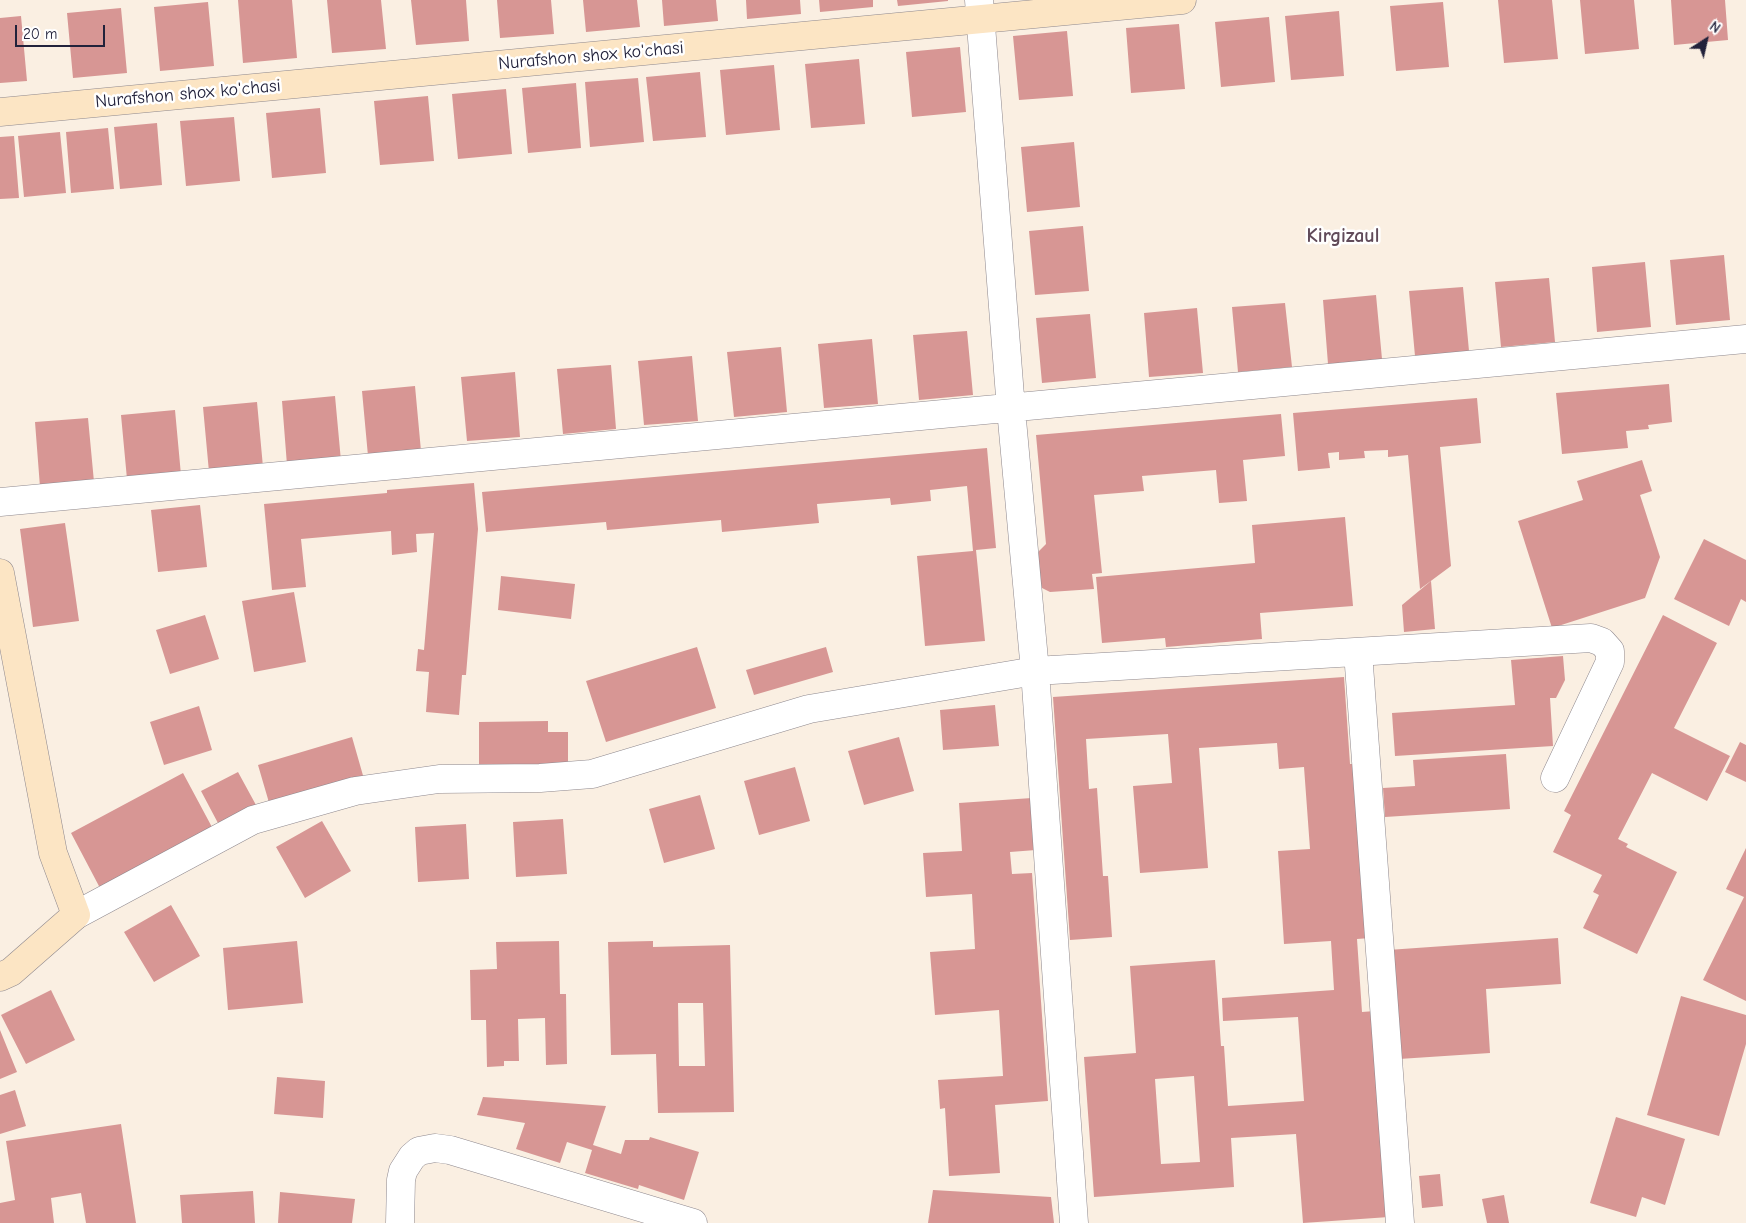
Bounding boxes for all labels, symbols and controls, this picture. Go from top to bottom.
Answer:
scale bar [18,15,108,47]
north arrow [1681,15,1731,65]
text: N [1706,18,1724,37]
text: 20 m [23,25,57,43]
street label: Nurafshon shox ko'chasi [497,37,685,75]
street label: Nurafshon shox ko'chasi [94,75,282,113]
district label: Kirgizaul [1307,224,1379,248]

